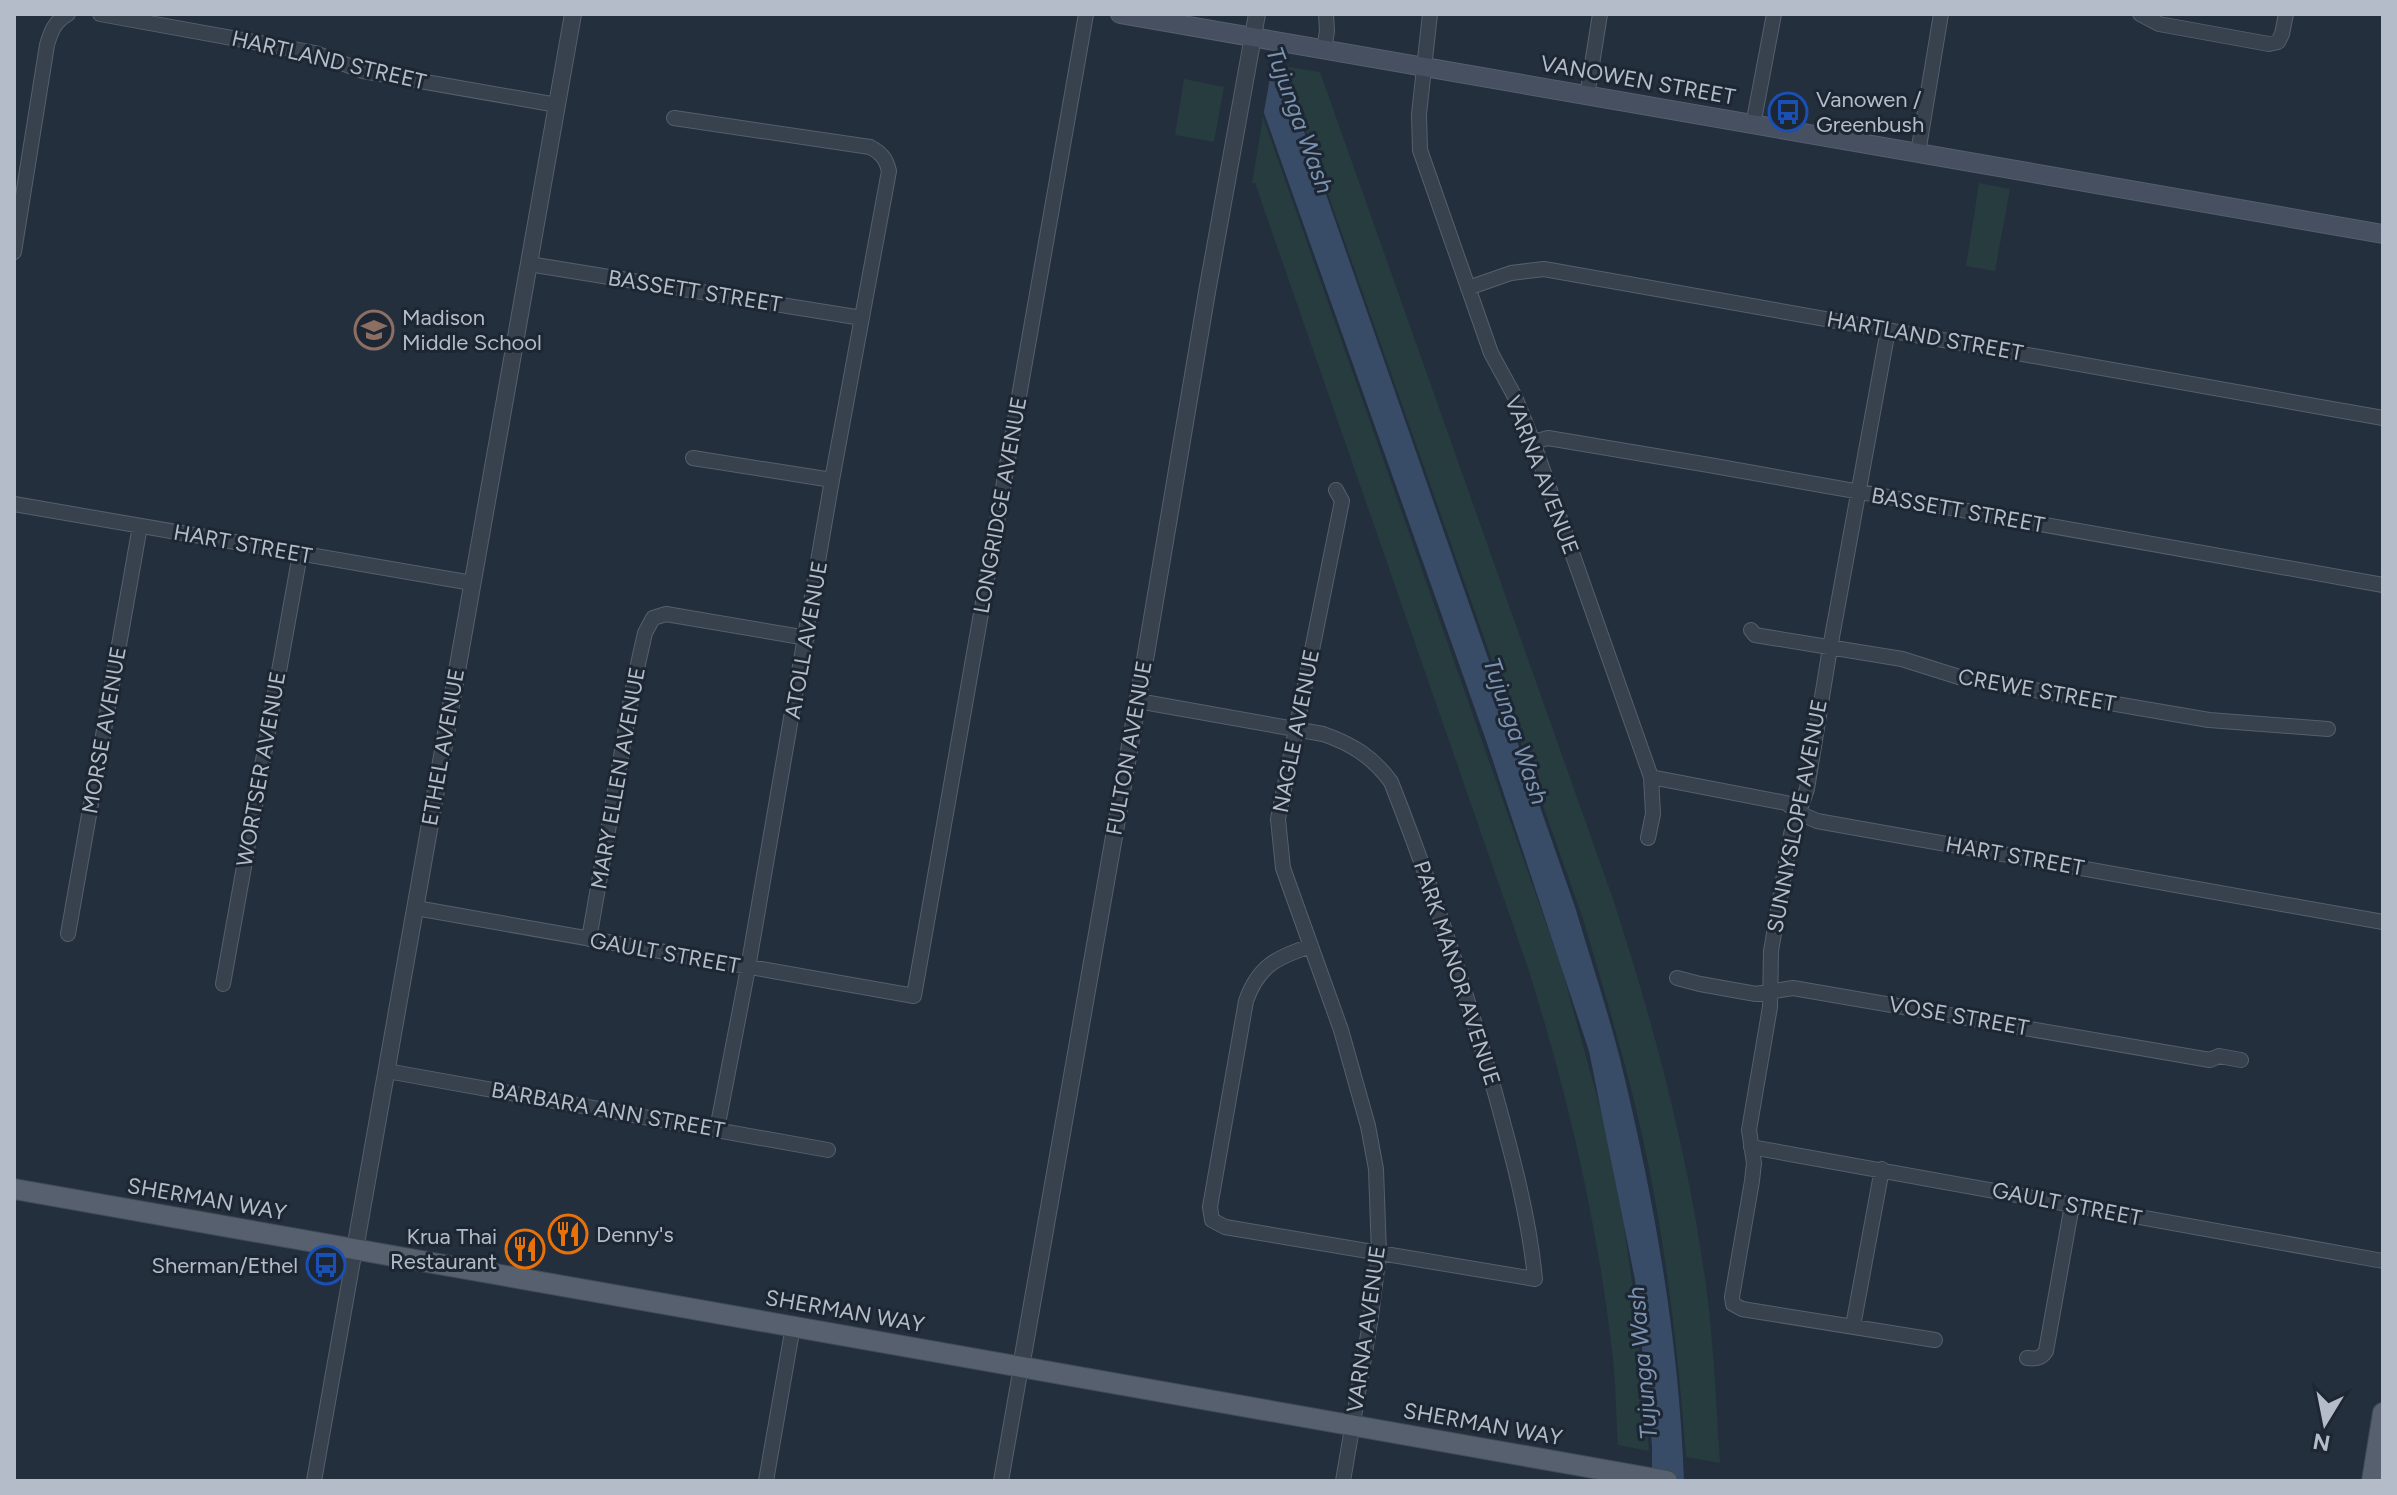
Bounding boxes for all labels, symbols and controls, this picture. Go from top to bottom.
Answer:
street label: HARTLAND STREET [229,24,429,96]
water label: Tujunga Wash [1260,43,1340,197]
street label: VANOWEN STREET [1538,50,1738,110]
place label: Vanowen / Greenbush [1816,86,1924,138]
bus stop icon: Vanowen / Greenbush [1767,91,1809,133]
street label: BASSETT STREET [606,264,784,318]
place label: Madison Middle School [402,304,542,356]
street label: HARTLAND STREET [1825,305,2025,367]
school or university icon: Madison Middle School [353,309,395,351]
street label: VARNA AVENUE [1499,392,1585,558]
street label: LONGRIDGE AVENUE [968,394,1032,616]
street label: BASSETT STREET [1869,481,2047,539]
street label: HART STREET [172,519,314,569]
street label: ATOLL AVENUE [779,559,833,721]
street label: MORSE AVENUE [76,644,132,816]
street label: NAGLE AVENUE [1267,647,1325,815]
water label: Tujunga Wash [1477,654,1555,808]
street label: FULTON AVENUE [1100,659,1158,837]
street label: CREWE STREET [1956,663,2118,717]
street label: MARY ELLEN AVENUE [585,665,651,891]
street label: ETHEL AVENUE [416,666,470,828]
street label: WORTSER AVENUE [231,669,291,869]
street label: SUNNYSLOPE AVENUE [1761,697,1833,935]
street label: HART STREET [1944,831,2086,881]
street label: PARK MANOR AVENUE [1408,857,1506,1089]
street label: GAULT STREET [588,927,742,979]
street label: VOSE STREET [1887,990,2031,1042]
street label: BARBARA ANN STREET [489,1076,727,1144]
street label: SHERMAN WAY [125,1172,289,1226]
street label: GAULT STREET [1990,1176,2144,1232]
restaurant icon: Denny's [547,1213,589,1255]
place label: Denny's [596,1221,674,1248]
place label: Krua Thai Restaurant [390,1223,497,1275]
restaurant icon: Krua Thai Restaurant [504,1228,546,1270]
bus stop icon: Sherman/Ethel [305,1244,347,1286]
street label: VARNA AVENUE [1341,1244,1391,1414]
place label: Sherman/Ethel [152,1252,298,1279]
street label: SHERMAN WAY [763,1284,927,1338]
water label: Tujunga Wash [1621,1285,1663,1441]
north arrow [2285,1383,2365,1463]
street label: SHERMAN WAY [1401,1397,1565,1451]
text: N [2311,1427,2332,1457]

